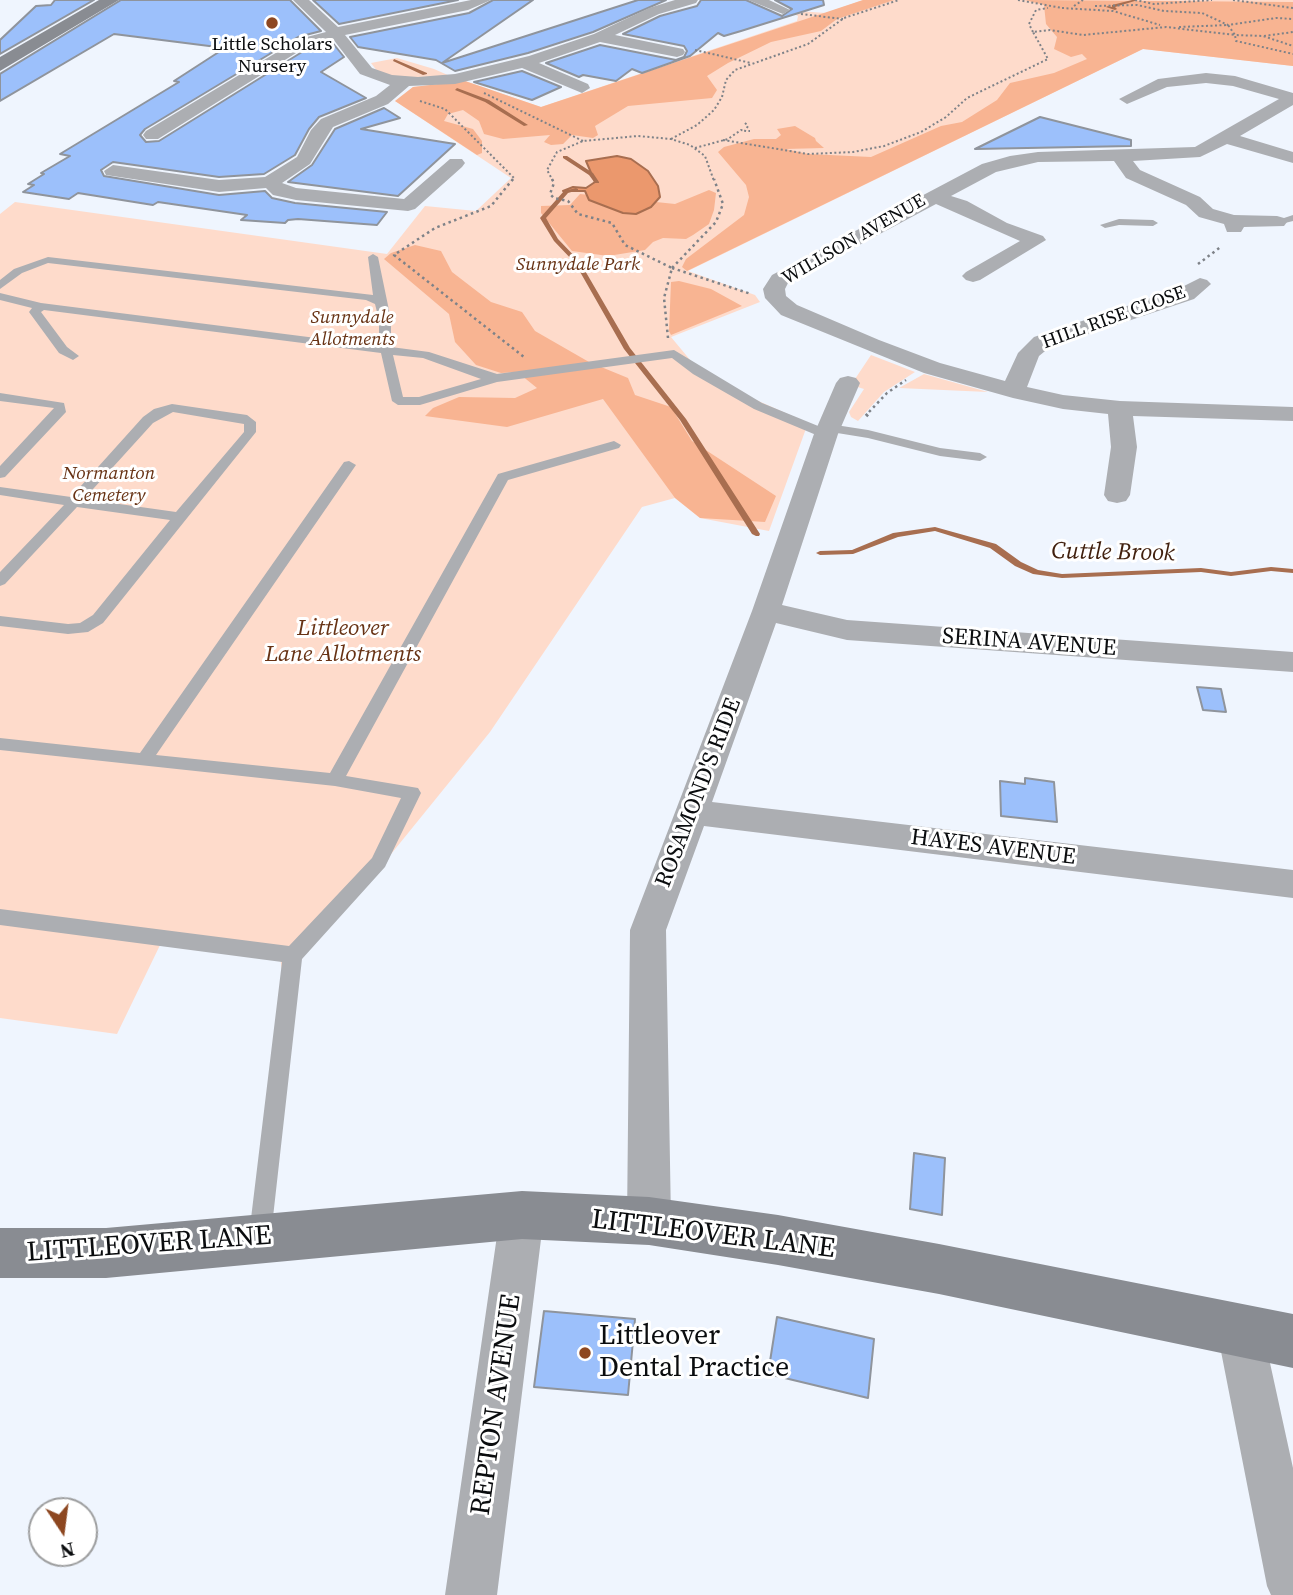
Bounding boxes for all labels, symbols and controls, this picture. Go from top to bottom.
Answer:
marker: Little Scholars Nursery [264,15,280,31]
place label: Little Scholars Nursery [212,34,332,78]
street label: WILLSON AVENUE [778,190,930,290]
park label: Sunnydale Park [516,254,640,276]
street label: HILL RISE CLOSE [1039,281,1189,355]
park label: Sunnydale Allotments [309,307,395,351]
park label: Normanton Cemetery [63,463,155,507]
water label: Cuttle Brook [1051,538,1175,568]
park label: Littleover Lane Allotments [265,615,421,669]
street label: SERINA AVENUE [941,623,1117,663]
street label: ROSAMOND'S RIDE [650,695,748,891]
street label: HAYES AVENUE [909,824,1077,872]
street label: LITTLEOVER LANE [589,1203,837,1267]
street label: LITTLEOVER LANE [26,1220,272,1270]
street label: REPTON AVENUE [465,1292,529,1518]
place label: Littleover Dental Practice [599,1320,789,1386]
marker: Littleover Dental Practice [577,1345,593,1361]
north arrow [28,1497,98,1567]
text: N [58,1536,77,1565]

